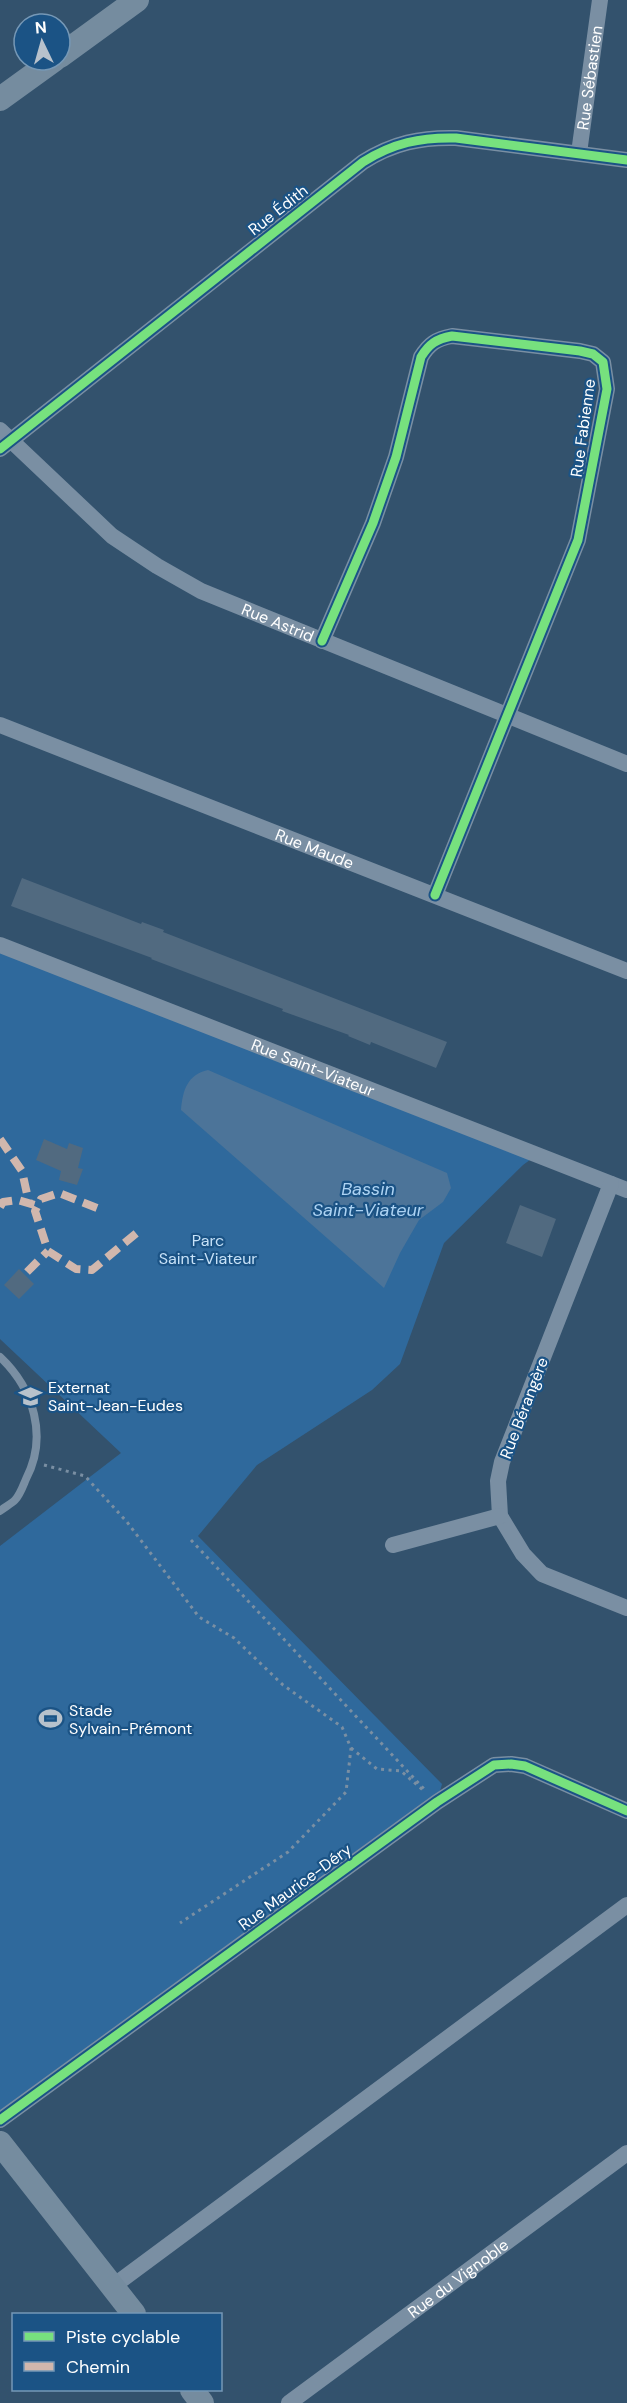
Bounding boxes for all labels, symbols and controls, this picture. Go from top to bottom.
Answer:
north arrow [12,12,72,72]
text: N [34,17,47,39]
street label: Rue Sébastien [572,24,607,131]
street label: Rue Édith [244,180,312,240]
street label: Rue Fabienne [566,377,600,479]
street label: Rue Astrid [239,598,317,646]
street label: Rue Maude [272,824,357,873]
street label: Rue Saint-Viateur [248,1034,378,1101]
water label: Bassin Saint-Viateur [313,1177,425,1222]
park label: Parc Saint-Viateur [159,1230,257,1269]
street label: Rue Bérangère [495,1354,553,1462]
place label: Externat Saint-Jean-Eudes [48,1377,183,1416]
school or university icon: Externat Saint-Jean-Eudes [17,1383,43,1409]
place label: Stade Sylvain-Prémont [69,1700,192,1739]
sports icon: Stade Sylvain-Prémont [38,1706,64,1732]
street label: Rue Maurice-Déry [234,1839,356,1935]
street label: Rue du Vignoble [403,2234,512,2322]
legend [12,2313,222,2391]
text: Piste cyclable [66,2325,180,2349]
text: Chemin [66,2355,130,2379]

